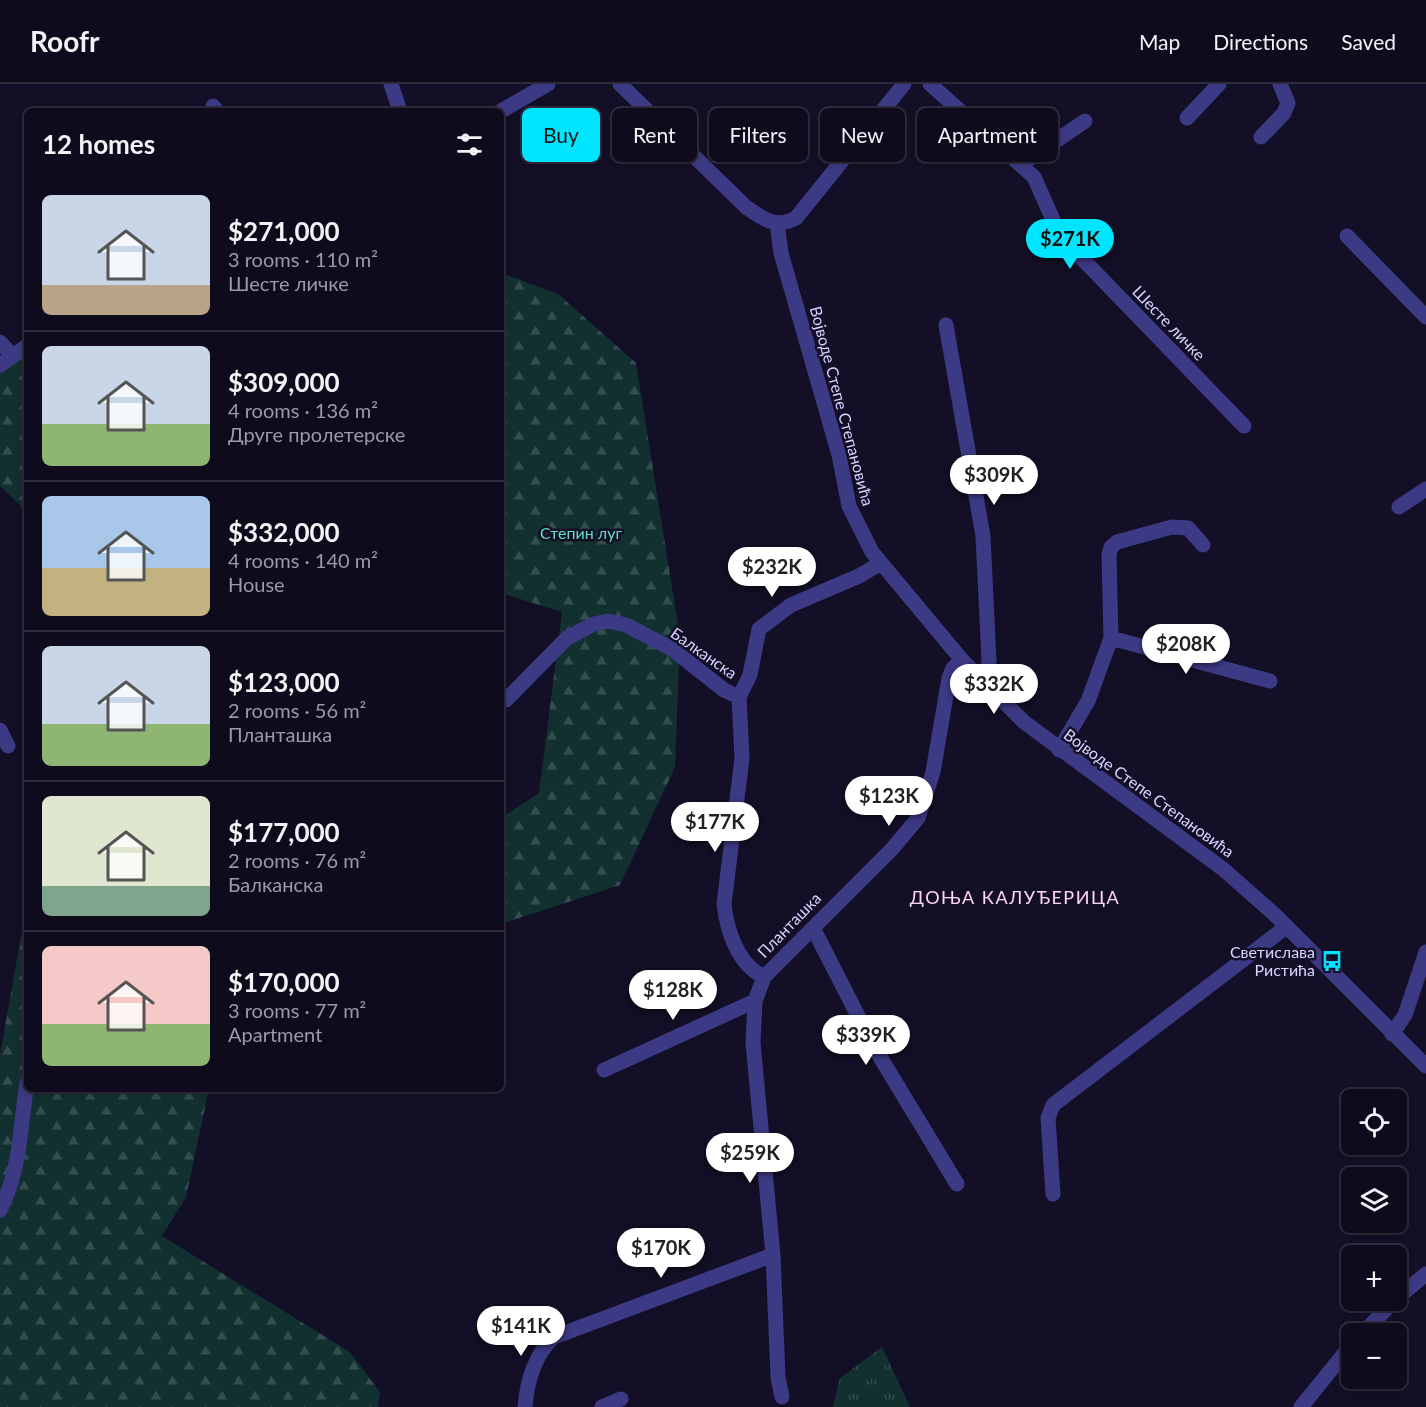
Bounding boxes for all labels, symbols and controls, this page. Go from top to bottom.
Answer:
text: Roofr [30,24,99,58]
text: Map [1139,29,1180,54]
text: Directions [1213,29,1308,54]
text: Saved [1341,29,1396,54]
chip: Buy [522,108,600,162]
chip: Rent [612,108,697,162]
chip: Filters [709,108,808,162]
chip: New [820,108,905,162]
chip: Apartment [917,108,1058,162]
text: 12 homes [42,128,155,160]
icon: filters [453,128,486,161]
text: $271,000 [228,215,340,247]
icon: home [90,219,162,291]
pin: $271K [1028,219,1112,270]
text: $271K [1040,226,1100,250]
text: 3 rooms · 110 m² [228,247,378,271]
text: Шесте личке [228,271,349,295]
street label: Шесте личке [1129,281,1210,364]
street label: Војводе Степе Степановића [807,304,878,508]
text: $309,000 [228,366,340,398]
icon: home [90,370,162,442]
text: 4 rooms · 136 m² [228,398,378,422]
text: Друге пролетерске [228,422,405,446]
pin: $309K [952,455,1036,506]
text: $309K [964,462,1024,486]
text: $332,000 [228,516,340,548]
icon: home [90,520,162,592]
park label: Степин луг [540,523,622,542]
pin: $232K [730,547,814,598]
text: 4 rooms · 140 m² [228,548,378,572]
text: $232K [742,554,802,578]
text: House [228,572,285,596]
street label: Балканска [668,623,741,682]
pin: $208K [1144,624,1228,675]
text: $208K [1156,631,1216,655]
pin: $332K [952,664,1036,715]
text: $123,000 [228,666,340,698]
icon: home [90,670,162,742]
text: $332K [964,671,1024,695]
text: 2 rooms · 56 m² [228,698,366,722]
text: Планташка [228,722,332,746]
street label: Војводе Степе Степановића [1060,724,1238,861]
pin: $123K [847,776,931,827]
text: $123K [859,783,919,807]
pin: $177K [673,802,757,853]
text: $177K [685,809,745,833]
text: $177,000 [228,816,340,848]
icon: home [90,820,162,892]
text: 2 rooms · 76 m² [228,848,366,872]
text: Балканска [228,872,323,896]
district label: ДОЊА КАЛУЂЕРИЦА [910,886,1120,908]
street label: Планташка [753,888,824,961]
place label: Светислава Ристића [1230,942,1315,979]
bus stop icon: Светислава Ристића [1320,949,1344,973]
text: $170,000 [228,966,340,998]
icon: home [90,970,162,1042]
pin: $128K [631,970,715,1021]
text: $128K [643,977,703,1001]
text: 3 rooms · 77 m² [228,998,366,1022]
pin: $339K [824,1015,908,1066]
text: Apartment [228,1022,322,1046]
text: $339K [836,1022,896,1046]
map controls [1341,1089,1407,1389]
button: locate [1341,1089,1407,1155]
pin: $259K [708,1133,792,1184]
text: $259K [720,1140,780,1164]
button: layers [1341,1167,1407,1233]
pin: $170K [619,1228,703,1279]
text: $170K [631,1235,691,1259]
button: + [1341,1245,1407,1311]
pin: $141K [479,1306,563,1357]
text: $141K [491,1313,551,1337]
button: − [1341,1323,1407,1389]

